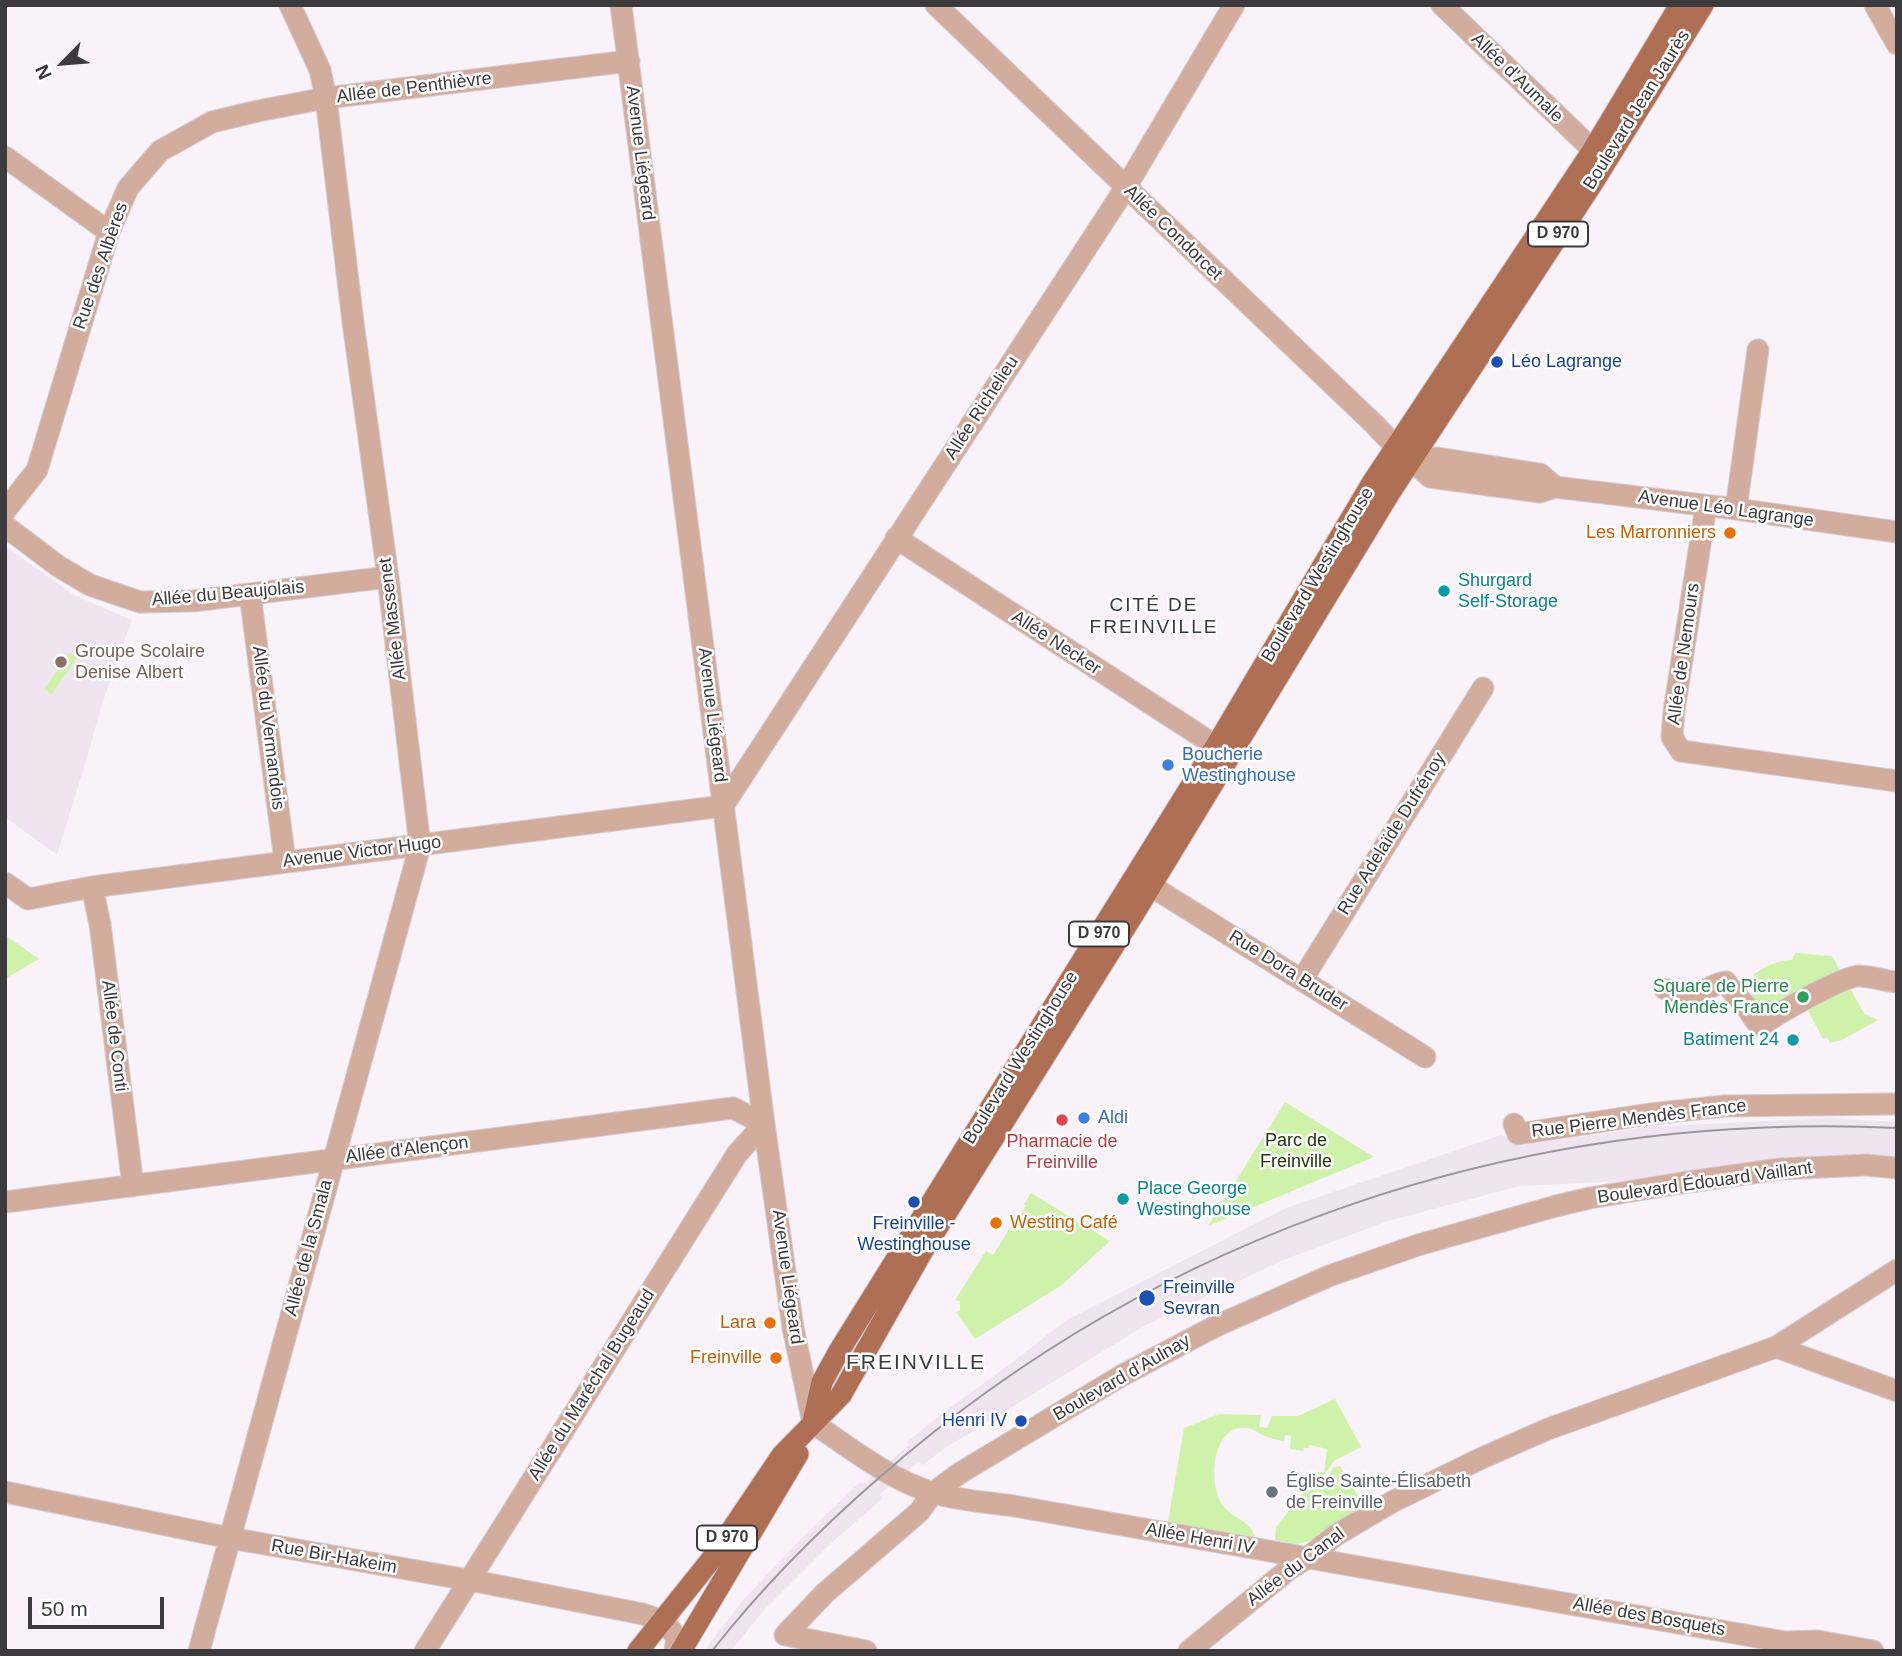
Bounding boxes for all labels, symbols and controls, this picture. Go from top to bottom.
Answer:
street label: Boulevard Jean Jaurès [1579,26,1695,194]
north arrow [28,28,98,98]
street label: Allée d'Aumale [1467,29,1567,127]
text: N [31,61,56,83]
street label: Allée de Penthièvre [335,68,493,108]
street label: Avenue Liégeard [621,84,659,222]
street label: Allée Condorcet [1119,181,1227,285]
street label: Rue des Albères [69,200,133,332]
road number: D 970 [1528,222,1588,246]
place label: Léo Lagrange [1511,351,1622,373]
street label: Allée Richelieu [941,352,1023,464]
marker: Léo Lagrange [1489,354,1505,370]
street label: Boulevard Westinghouse [1257,484,1379,666]
street label: Avenue Léo Lagrange [1637,486,1815,532]
place label: Les Marronniers [1586,522,1716,544]
marker: Les Marronniers [1722,525,1738,541]
street label: Allée Massenet [375,557,411,681]
place label: Shurgard Self-Storage [1458,570,1558,612]
street label: Allée du Beaujolais [151,577,305,611]
street label: Allée de Nemours [1663,582,1705,726]
marker: Shurgard Self-Storage [1436,583,1452,599]
district label: CITÉ DE FREINVILLE [1091,595,1217,639]
street label: Allée Necker [1007,606,1105,680]
place label: Groupe Scolaire Denise Albert [75,641,205,684]
street label: Allée du Vermandois [247,645,289,811]
street label: Avenue Liégeard [693,646,731,784]
marker: Groupe Scolaire Denise Albert [53,654,69,670]
place label: Boucherie Westinghouse [1182,744,1296,786]
street label: Rue Adelaïde Dufrénoy [1333,749,1451,919]
marker: Boucherie Westinghouse [1160,757,1176,773]
street label: Avenue Victor Hugo [282,832,442,872]
road number: D 970 [1069,922,1129,946]
street label: Rue Dora Bruder [1225,926,1351,1016]
street label: Boulevard Westinghouse [959,968,1083,1148]
place label: Square de Pierre Mendès France [1653,976,1789,1018]
street label: Allée de Conti [96,979,132,1093]
marker: Square de Pierre Mendès France [1795,989,1811,1005]
place label: Batiment 24 [1683,1029,1779,1051]
marker: Batiment 24 [1785,1032,1801,1048]
street label: Rue Pierre Mendès France [1530,1095,1748,1143]
place label: Aldi [1098,1107,1128,1129]
marker: Aldi [1076,1110,1092,1126]
marker: Pharmacie de Freinville [1054,1112,1070,1128]
park label: Parc de Freinville [1260,1130,1332,1172]
place label: Pharmacie de Freinville [1006,1131,1118,1174]
street label: Allée d'Alençon [344,1132,470,1168]
street label: Boulevard Édouard Vaillant [1596,1157,1814,1209]
street label: Allée de la Smala [280,1178,338,1318]
place label: Place George Westinghouse [1137,1178,1251,1220]
marker: Place George Westinghouse [1115,1191,1131,1207]
marker: Freinville - Westinghouse [906,1194,922,1210]
street label: Avenue Liégeard [767,1208,807,1346]
place label: Westing Café [1010,1212,1118,1234]
place label: Freinville - Westinghouse [857,1213,971,1256]
marker: Westing Café [988,1215,1004,1231]
place label: Freinville Sevran [1163,1277,1235,1320]
street label: Allée du Maréchal Bugeaud [524,1286,660,1484]
marker: Freinville Sevran [1137,1288,1157,1308]
place label: Lara [720,1312,756,1334]
marker: Lara [762,1315,778,1331]
street label: Boulevard d'Aulnay [1050,1330,1194,1426]
place label: Freinville [690,1347,762,1369]
marker: Freinville [768,1350,784,1366]
district label: FREINVILLE [847,1350,985,1376]
place label: Henri IV [942,1410,1007,1432]
marker: Henri IV [1013,1413,1029,1429]
place label: Église Sainte-Élisabeth de Freinville [1286,1471,1471,1514]
marker: Église Sainte-Élisabeth de Freinville [1264,1484,1280,1500]
street label: Allée Henri IV [1144,1519,1256,1559]
street label: Allée du Canal [1243,1523,1349,1611]
road number: D 970 [697,1526,757,1550]
street label: Rue Bir-Hakeim [270,1535,398,1579]
scale bar [32,1582,168,1626]
street label: Allée des Bosquets [1571,1593,1727,1641]
text: 50 m [41,1597,88,1620]

